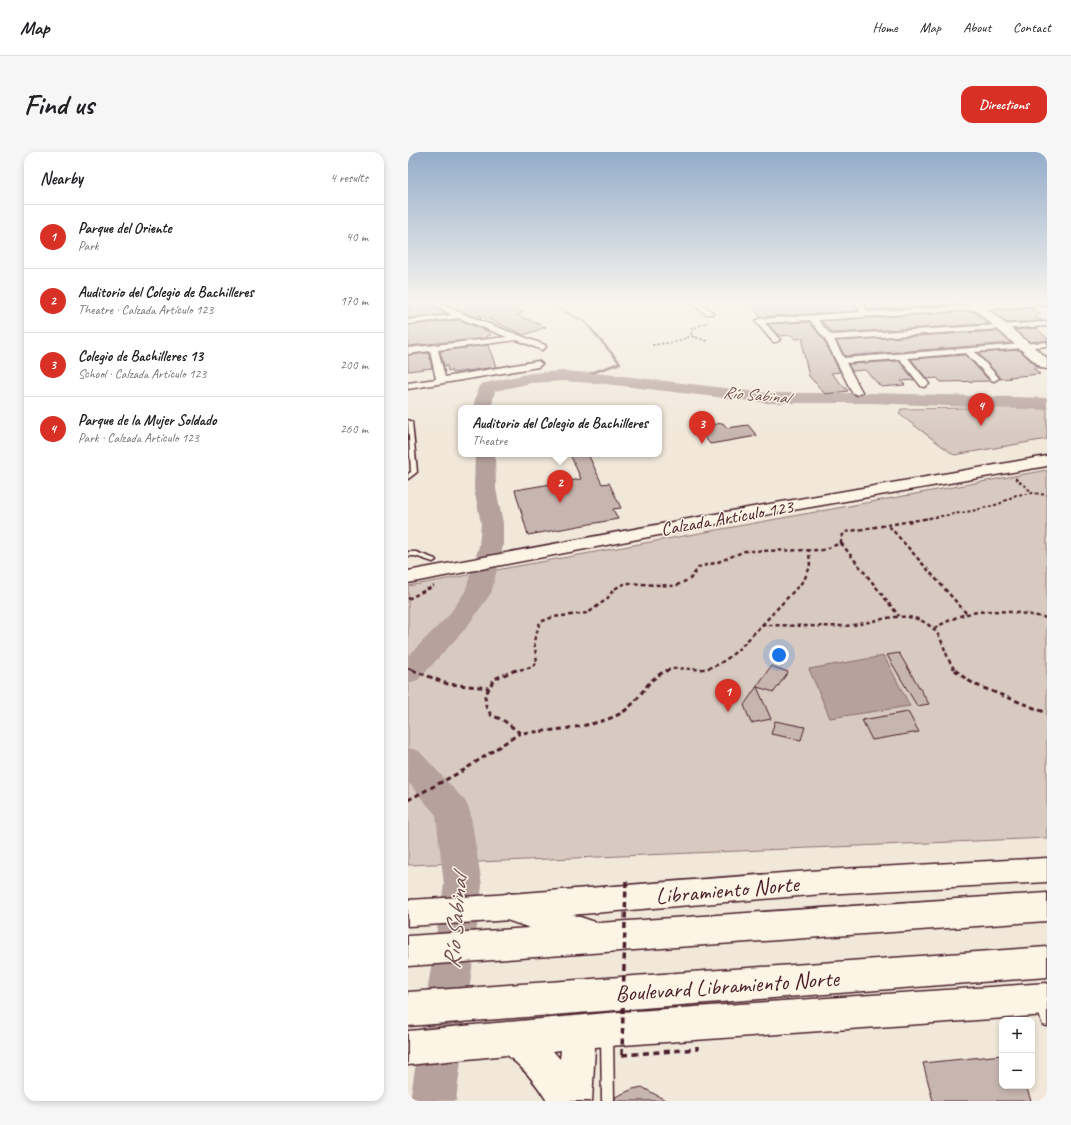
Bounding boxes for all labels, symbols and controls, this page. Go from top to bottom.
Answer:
text: Map [20,16,50,40]
text: Home [872,19,898,36]
text: Map [920,19,941,36]
text: About [963,19,991,36]
text: Contact [1013,19,1051,36]
button: Directions [961,86,1047,123]
text: Find us [24,87,94,122]
text: Nearby [40,168,83,189]
text: 4 results [330,170,368,186]
text: Parque del Oriente [78,219,172,238]
text: 1 [50,229,56,245]
text: 40 m [346,229,368,245]
text: Park [78,238,99,254]
text: Auditorio del Colegio de Bachilleres [78,283,253,302]
text: 2 [50,293,56,309]
text: 170 m [340,293,368,309]
text: Theatre · Calzada Artículo 123 [78,302,213,318]
text: Colegio de Bachilleres 13 [78,347,203,366]
text: 3 [50,357,56,373]
text: 200 m [340,357,368,373]
text: School · Calzada Artículo 123 [78,366,206,382]
water label: Río Sabinal [722,382,796,409]
pin: 4 [968,393,994,426]
popup [458,405,662,457]
text: Parque de la Mujer Soldado [78,411,217,430]
pin: 3 [689,411,715,444]
text: Auditorio del Colegio de Bachilleres [472,414,648,433]
text: 4 [50,421,56,437]
text: 260 m [340,421,368,437]
text: Park · Calzada Artículo 123 [78,430,199,446]
text: Theatre [472,433,507,449]
pin: 2 [547,470,573,503]
street label: Calzada Artículo 123 [659,494,796,541]
your location [769,645,789,665]
pin: 1 [715,679,741,712]
water label: Río Sabinal [436,866,475,970]
street label: Libramiento Norte [654,869,801,911]
street label: Boulevard Libramiento Norte [614,964,841,1008]
map controls [999,1017,1035,1089]
button: + [999,1017,1035,1053]
button: − [999,1053,1035,1089]

